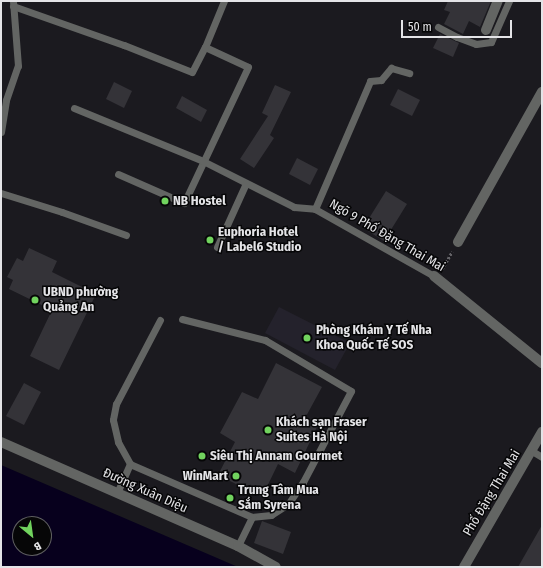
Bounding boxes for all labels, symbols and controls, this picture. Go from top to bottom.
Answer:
scale bar [403,12,514,38]
text: 50 m [408,20,432,34]
place label: NB Hostel [173,193,226,209]
marker: NB Hostel [160,196,170,206]
street label: Ngõ 9 Phố Đặng Thai Mai [326,197,448,275]
place label: Euphoria Hotel / Label6 Studio [218,225,301,256]
marker: Euphoria Hotel / Label6 Studio [205,235,215,245]
place label: UBND phường Quảng An [43,285,118,316]
marker: UBND phường Quảng An [30,295,40,305]
place label: Phòng Khám Y Tế Nha Khoa Quốc Tế SOS [316,323,432,354]
marker: Phòng Khám Y Tế Nha Khoa Quốc Tế SOS [301,332,313,344]
place label: Khách sạn Fraser Suites Hà Nội [276,415,367,446]
marker: Khách sạn Fraser Suites Hà Nội [263,425,273,435]
street label: Phố Đặng Thai Mai [460,447,524,539]
place label: Siêu Thị Annam Gourmet [210,448,342,464]
marker: Siêu Thị Annam Gourmet [197,451,207,461]
street label: Đường Xuân Diệu [100,465,190,517]
place label: WinMart [183,468,228,484]
marker: WinMart [231,471,241,481]
place label: Trung Tâm Mua Sắm Syrena [238,483,319,514]
marker: Trung Tâm Mua Sắm Syrena [225,493,235,503]
north arrow [12,516,52,556]
text: B [32,539,43,553]

